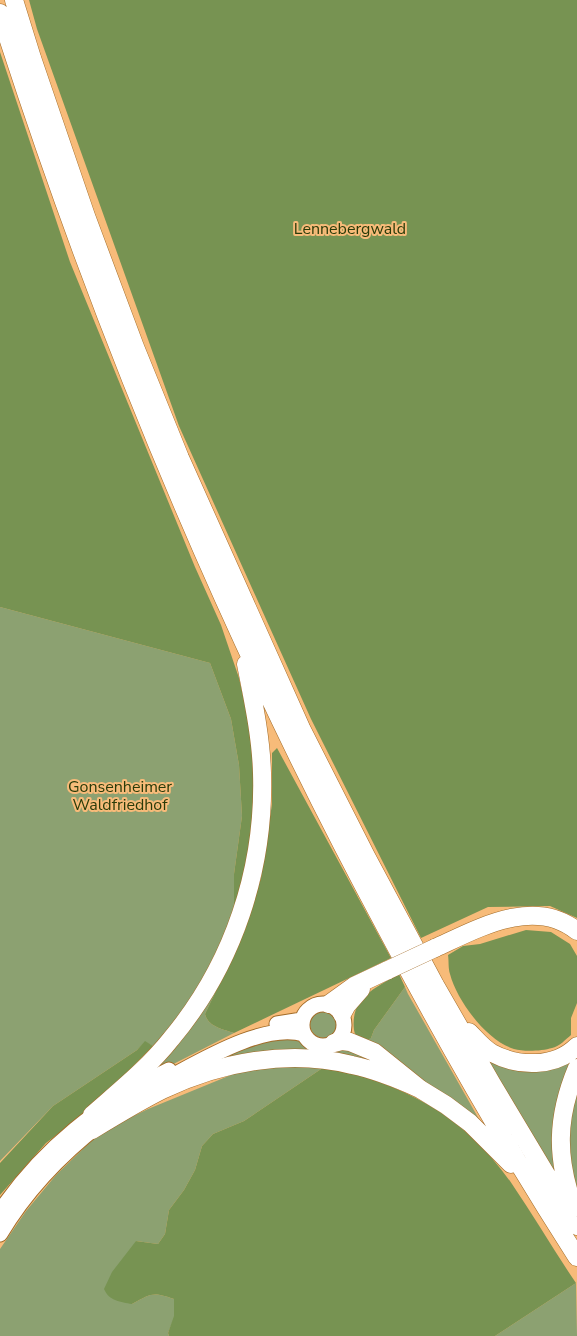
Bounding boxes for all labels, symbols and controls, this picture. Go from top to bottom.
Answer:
park label: Lennebergwald [294,218,406,240]
park label: Gonsenheimer Waldfriedhof [68,776,172,816]

